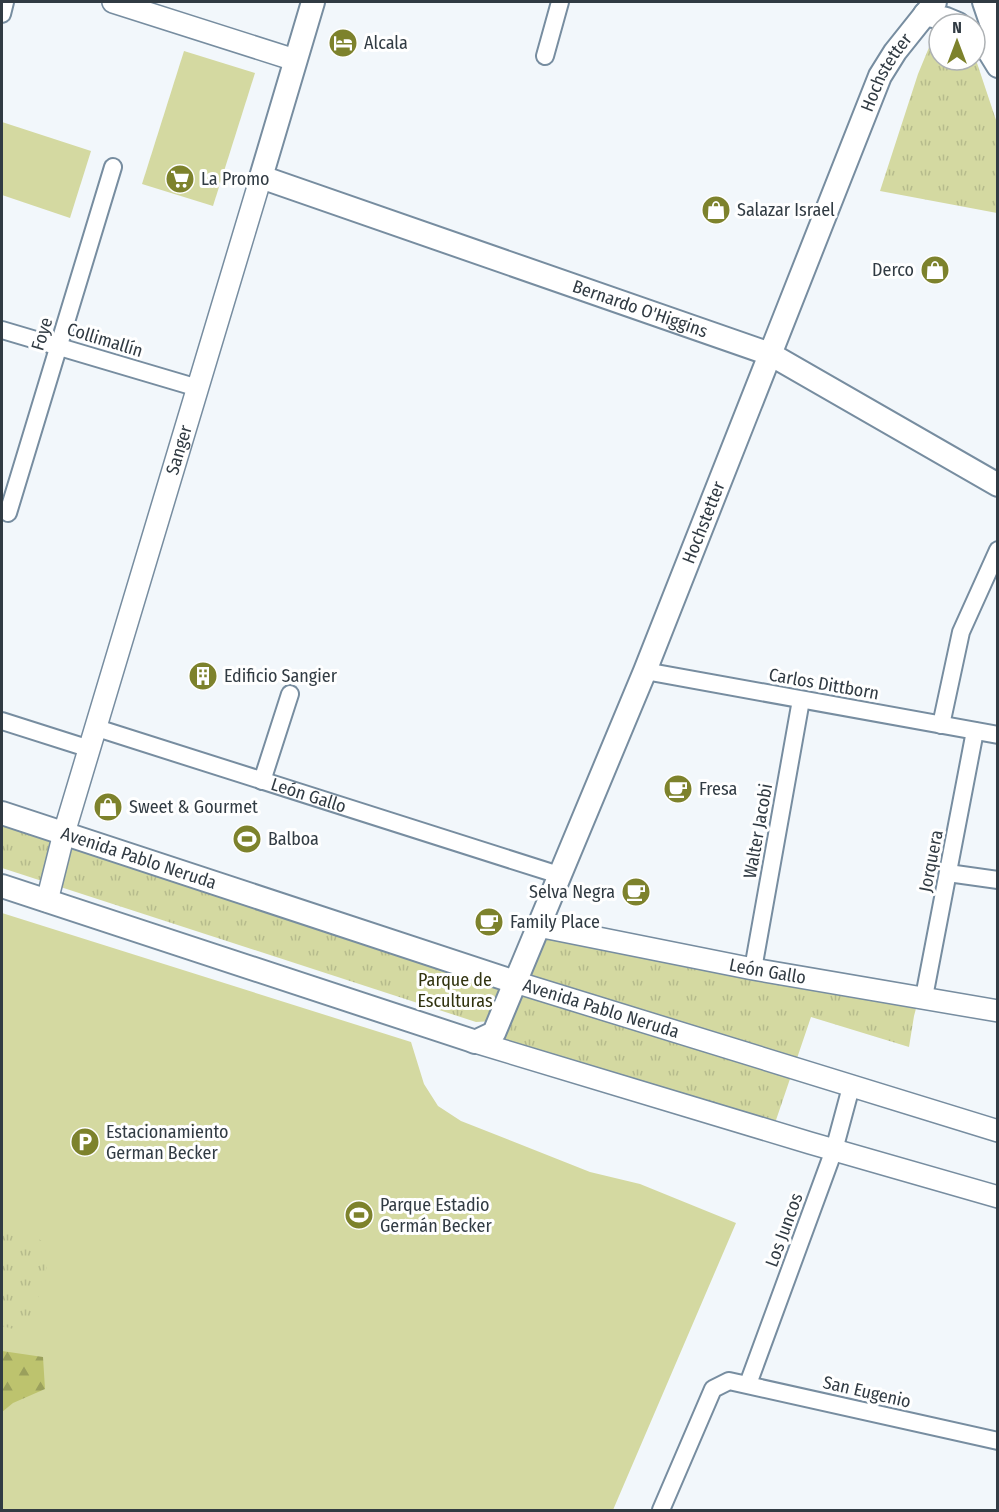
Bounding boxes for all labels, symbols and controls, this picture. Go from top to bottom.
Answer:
north arrow [927,12,987,72]
text: N [952,18,962,37]
hotel icon: Alcala [327,27,359,59]
street label: Hochstetter [856,28,917,115]
place label: Alcala [364,32,408,54]
supermarket icon: La Promo [164,163,196,195]
place label: La Promo [201,168,270,190]
shop icon: Salazar Israel [700,194,732,226]
place label: Salazar Israel [737,199,835,221]
shop icon: Derco [919,254,951,286]
place label: Derco [872,259,914,281]
street label: Bernardo O'Higgins [570,275,711,343]
street label: Foye [27,315,57,353]
street label: Collimallín [64,318,146,362]
street label: Sanger [161,422,197,477]
street label: Hochstetter [678,478,730,567]
building icon: Edificio Sangier [187,660,219,692]
street label: Carlos Dittborn [767,663,881,705]
place label: Edificio Sangier [224,665,338,687]
street label: León Gallo [268,773,349,818]
cafe icon: Fresa [662,773,694,805]
place label: Fresa [699,778,737,800]
street label: Walter Jacobi [739,782,777,880]
shop icon: Sweet & Gourmet [92,791,124,823]
place label: Sweet & Gourmet [129,796,258,818]
street label: Avenida Pablo Neruda [58,822,220,894]
sports icon: Balboa [231,823,263,855]
place label: Balboa [268,828,319,850]
street label: Jorquera [914,828,948,894]
cafe icon: Selva Negra [620,876,652,908]
place label: Selva Negra [529,881,615,903]
cafe icon: Family Place [473,906,505,938]
place label: Family Place [510,911,600,933]
street label: León Gallo [727,953,808,989]
park label: Parque de Esculturas [417,969,493,1012]
street label: Avenida Pablo Neruda [520,974,682,1043]
place label: Estacionamiento German Becker [106,1121,228,1164]
parking icon: Estacionamiento German Becker [69,1126,101,1158]
street label: Los Juncos [760,1190,808,1270]
place label: Parque Estadio Germán Becker [380,1194,492,1237]
sports icon: Parque Estadio Germán Becker [343,1199,375,1231]
street label: San Eugenio [821,1371,913,1413]

